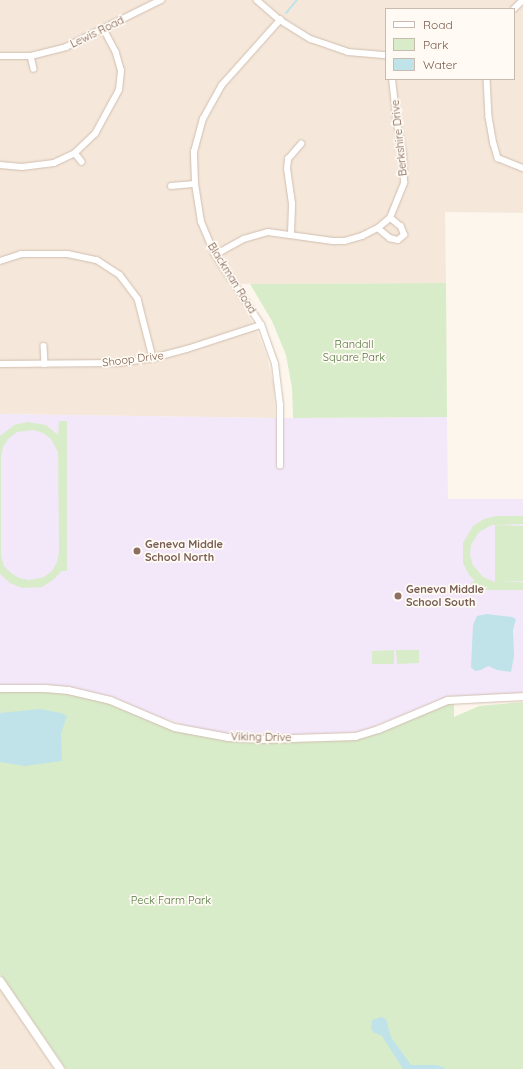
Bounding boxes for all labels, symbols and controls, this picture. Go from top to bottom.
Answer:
legend [385,8,515,80]
street label: Lewis Road [68,13,126,51]
text: Road [423,17,453,32]
text: Park [423,37,448,52]
text: Water [423,57,457,72]
street label: Berkshire Drive [388,99,410,177]
street label: Blackman Road [205,240,259,316]
park label: Randall Square Park [323,338,385,364]
street label: Shoop Drive [101,349,165,369]
place label: Geneva Middle School North [145,538,223,564]
marker: Geneva Middle School North [132,546,142,556]
place label: Geneva Middle School South [406,583,484,609]
marker: Geneva Middle School South [393,591,403,601]
street label: Viking Drive [231,730,291,744]
park label: Peck Farm Park [131,893,211,907]

